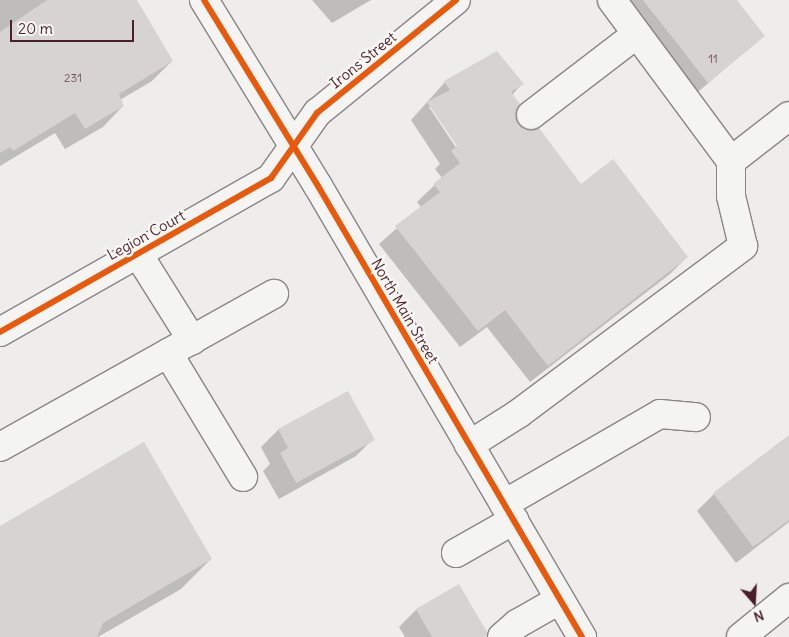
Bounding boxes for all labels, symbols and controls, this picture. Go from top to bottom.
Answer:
scale bar [12,10,136,42]
text: 20 m [18,19,53,38]
street label: Irons Street [326,28,400,92]
house number: 11 [708,52,718,66]
house number: 231 [64,71,82,85]
street label: Legion Court [104,206,188,264]
street label: North Main Street [368,255,442,367]
north arrow [729,577,779,627]
text: N [751,606,766,626]

